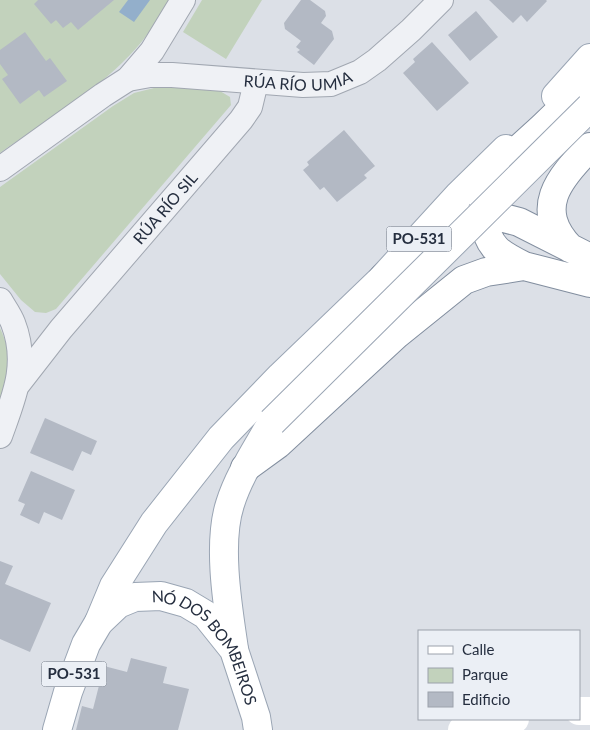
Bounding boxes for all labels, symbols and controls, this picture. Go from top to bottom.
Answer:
street label: RÚA RÍO UMIA [243,66,355,94]
street label: RÚA RÍO SIL [129,168,201,248]
road number: PO-531 [386,226,452,252]
street label: NÓ DOS BOMBEIROS [151,586,261,707]
legend [418,630,580,720]
text: Calle [462,640,495,658]
road number: PO-531 [42,662,106,686]
text: Parque [462,665,508,683]
text: Edificio [462,690,510,708]

